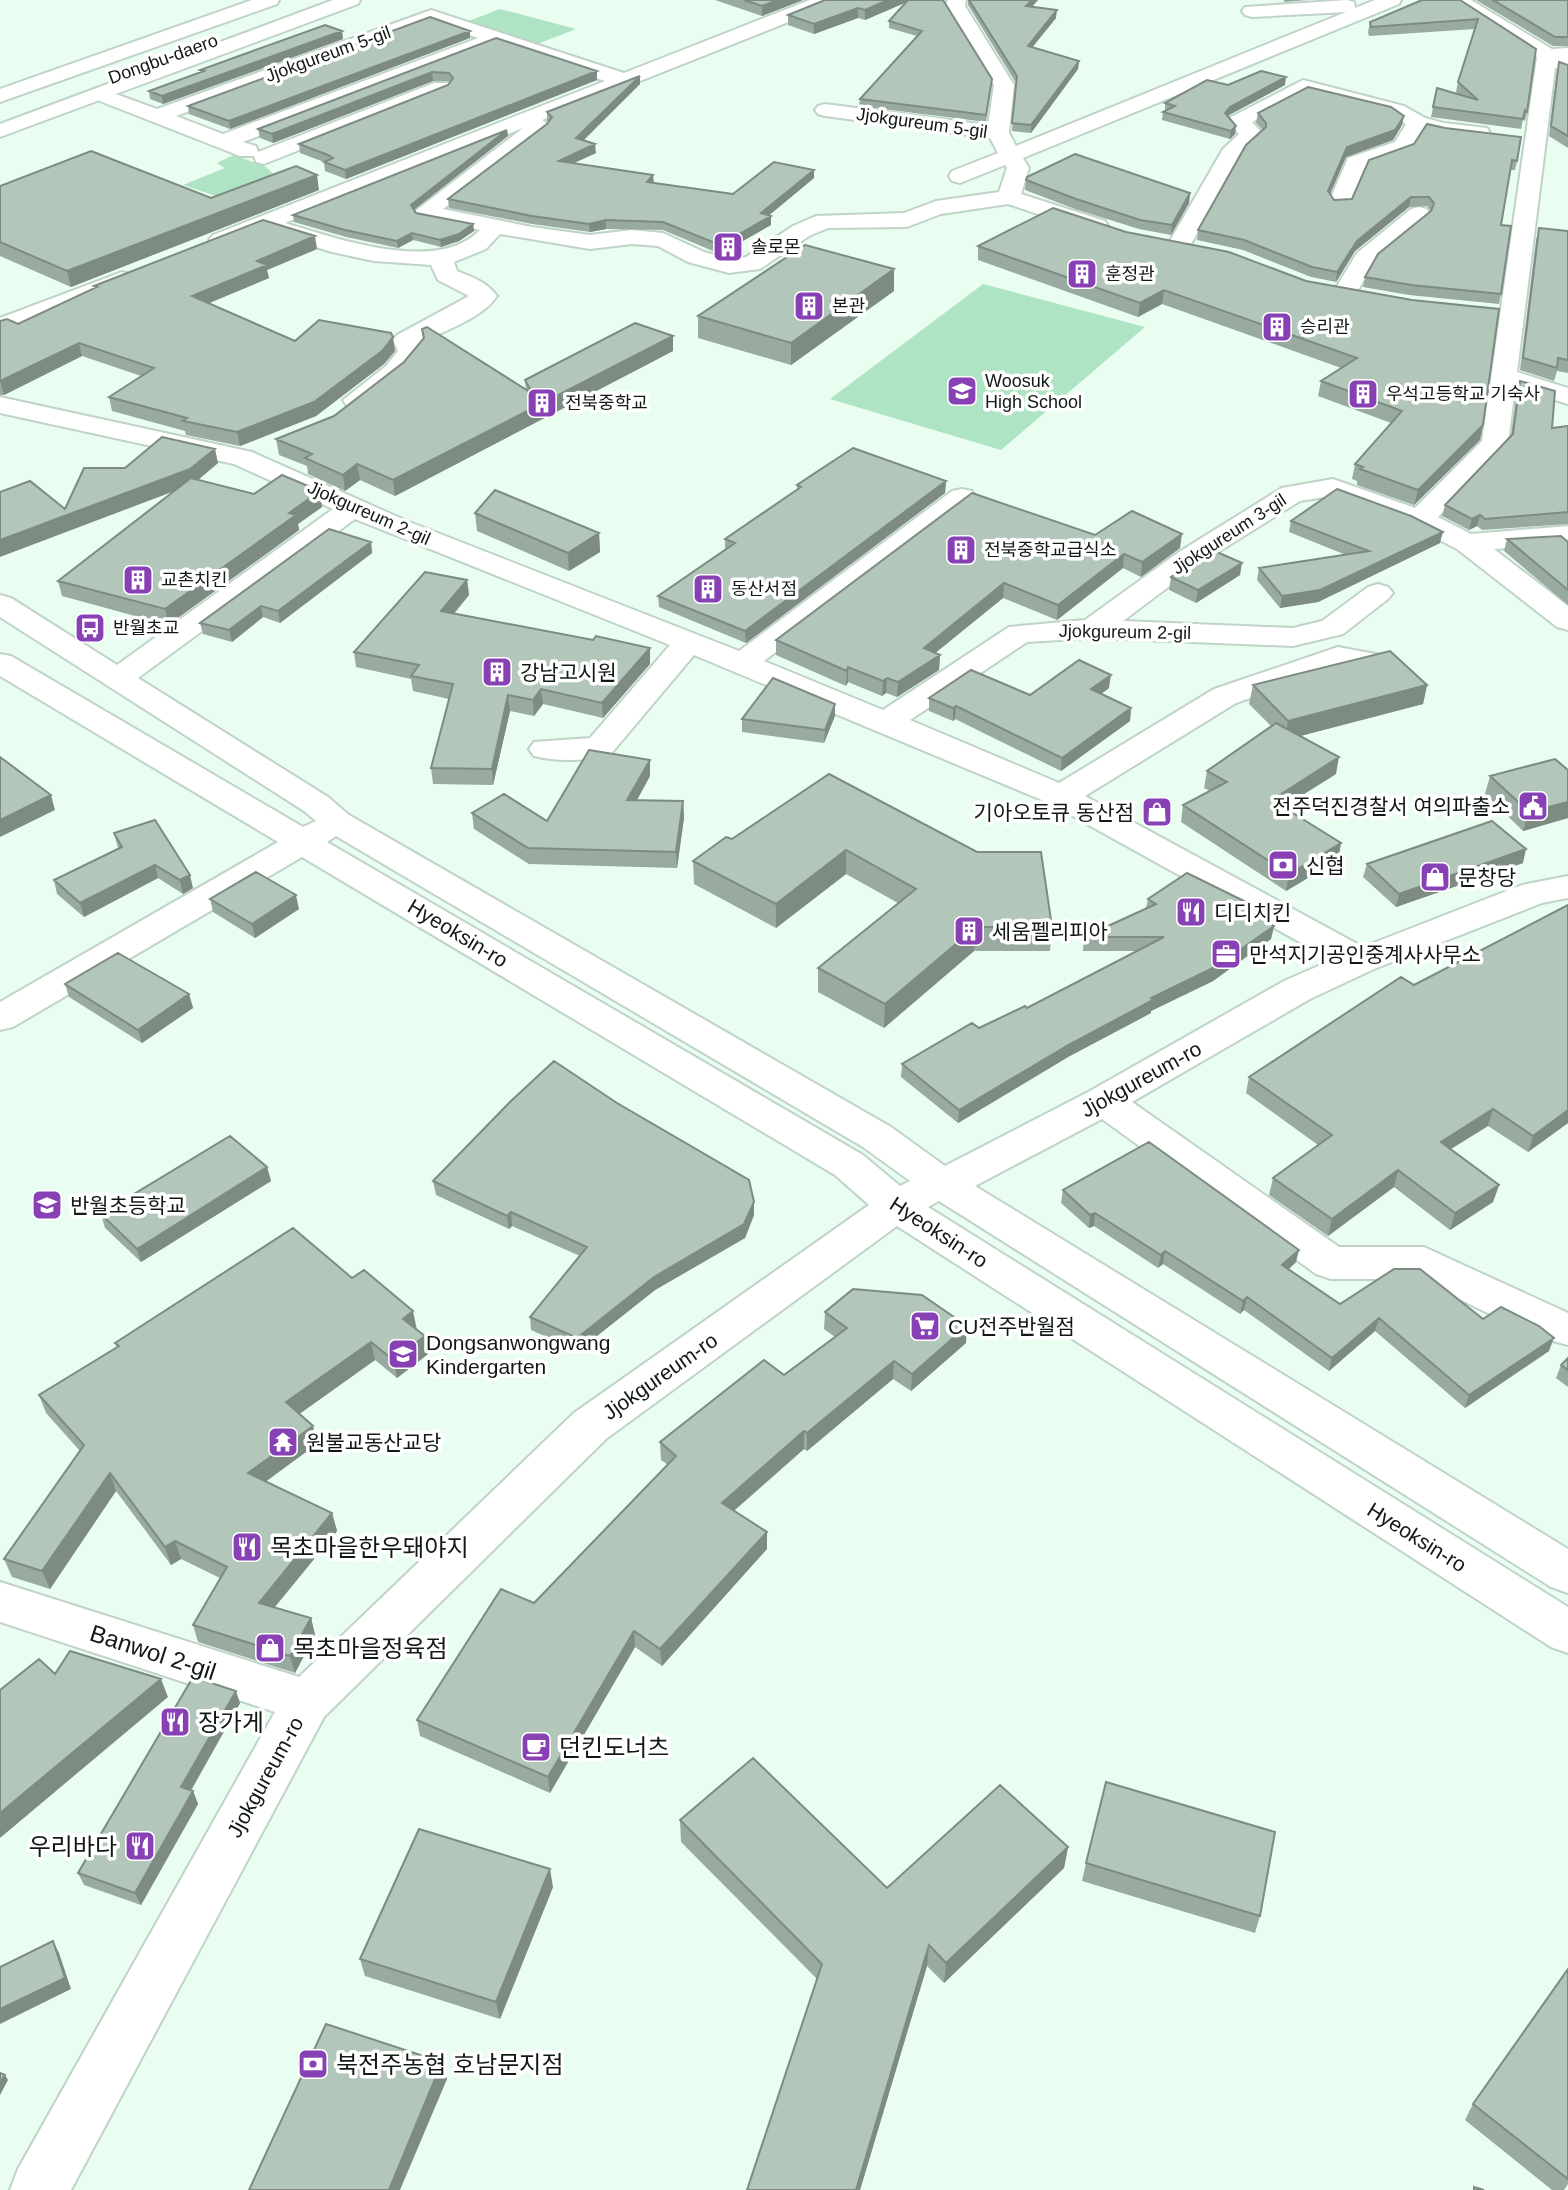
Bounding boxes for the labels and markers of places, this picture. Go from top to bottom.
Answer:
building icon: 솔로몬 [711,230,745,264]
place label: 솔로몬 [751,237,801,257]
building icon: 훈정관 [1065,257,1099,291]
place label: 훈정관 [1105,264,1155,284]
building icon: 본관 [792,289,826,323]
place label: 본관 [832,296,866,316]
building icon: 승리관 [1260,310,1294,344]
place label: 승리관 [1300,317,1350,337]
place label: Woosuk High School [985,371,1082,412]
school or university icon: Woosuk High School [945,374,979,408]
building icon: 우석고등학교 기숙사 [1346,377,1380,411]
place label: 우석고등학교 기숙사 [1386,384,1540,404]
building icon: 전북중학교 [525,386,559,420]
place label: 전북중학교 [565,393,648,413]
building icon: 전북중학교급식소 [944,533,978,567]
place label: 전북중학교급식소 [984,540,1116,560]
building icon: 교촌치킨 [121,563,155,597]
place label: 교촌치킨 [161,570,227,590]
building icon: 동산서점 [691,572,725,606]
place label: 동산서점 [731,579,797,599]
bus stop icon: 반월초교 [73,611,107,645]
place label: 반월초교 [113,618,179,638]
building icon: 강남고시원 [480,655,514,689]
place label: 강남고시원 [520,661,617,684]
public building icon: 전주덕진경찰서 여의파출소 [1516,789,1550,823]
shop icon: 기아오토큐 동산점 [1140,795,1174,829]
place label: 전주덕진경찰서 여의파출소 [1272,795,1510,818]
place label: 기아오토큐 동산점 [974,801,1134,824]
bank icon: 신협 [1266,848,1300,882]
place label: 신협 [1306,854,1345,877]
shop icon: 문창당 [1418,860,1452,894]
place label: 문창당 [1458,866,1516,889]
restaurant icon: 디디치킨 [1174,895,1208,929]
place label: 디디치킨 [1214,901,1291,924]
building icon: 세움펠리피아 [952,914,986,948]
place label: 세움펠리피아 [992,920,1108,943]
office icon: 만석지기공인중계사사무소 [1209,937,1243,971]
place label: 만석지기공인중계사사무소 [1249,943,1481,966]
school or university icon: 반월초등학교 [30,1188,64,1222]
place label: 반월초등학교 [70,1194,186,1217]
supermarket icon: CU전주반월점 [908,1309,942,1343]
place label: CU전주반월점 [948,1315,1075,1338]
place label: Dongsanwongwang Kindergarten [426,1331,610,1378]
school or university icon: Dongsanwongwang Kindergarten [386,1337,420,1371]
temple icon: 원불교동산교당 [266,1425,300,1459]
place label: 원불교동산교당 [306,1431,441,1454]
restaurant icon: 목초마을한우돼야지 [230,1530,264,1564]
place label: 목초마을한우돼야지 [270,1534,469,1561]
shop icon: 목초마을정육점 [253,1631,287,1665]
place label: 목초마을정육점 [293,1635,448,1662]
restaurant icon: 장가게 [158,1705,192,1739]
place label: 장가게 [198,1709,264,1736]
cafe icon: 던킨도너츠 [519,1730,553,1764]
place label: 던킨도너츠 [559,1734,669,1761]
restaurant icon: 우리바다 [123,1829,157,1863]
place label: 우리바다 [29,1833,117,1860]
bank icon: 북전주농협 호남문지점 [296,2047,330,2081]
place label: 북전주농협 호남문지점 [336,2051,563,2078]

